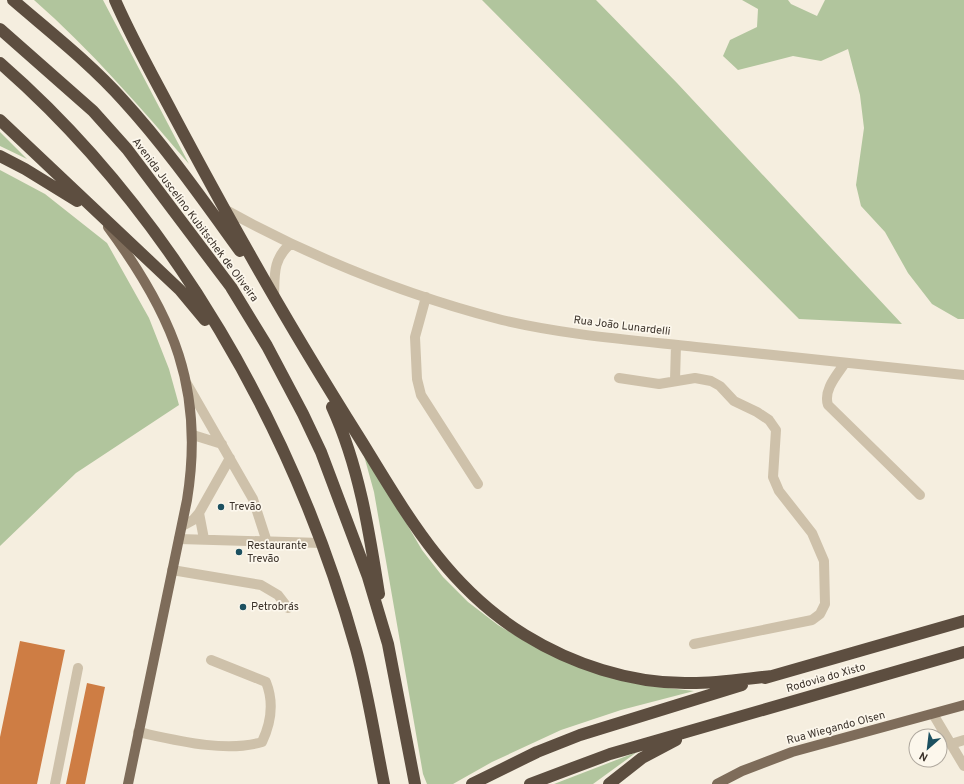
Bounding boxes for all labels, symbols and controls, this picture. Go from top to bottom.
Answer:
street label: Avenida Juscelino Kubitschek de Oliveira [129,135,261,305]
street label: Rua João Lunardelli [573,313,671,339]
place label: Trevão [229,500,262,514]
marker: Trevão [216,502,226,512]
place label: Restaurante Trevão [247,539,307,566]
marker: Restaurante Trevão [234,547,244,557]
place label: Petrobrás [251,600,299,614]
marker: Petrobrás [238,602,248,612]
street label: Rodovia do Xisto [785,660,867,696]
street label: Rua Wiegando Olsen [785,708,887,748]
north arrow [908,728,948,768]
text: N [917,748,931,764]

